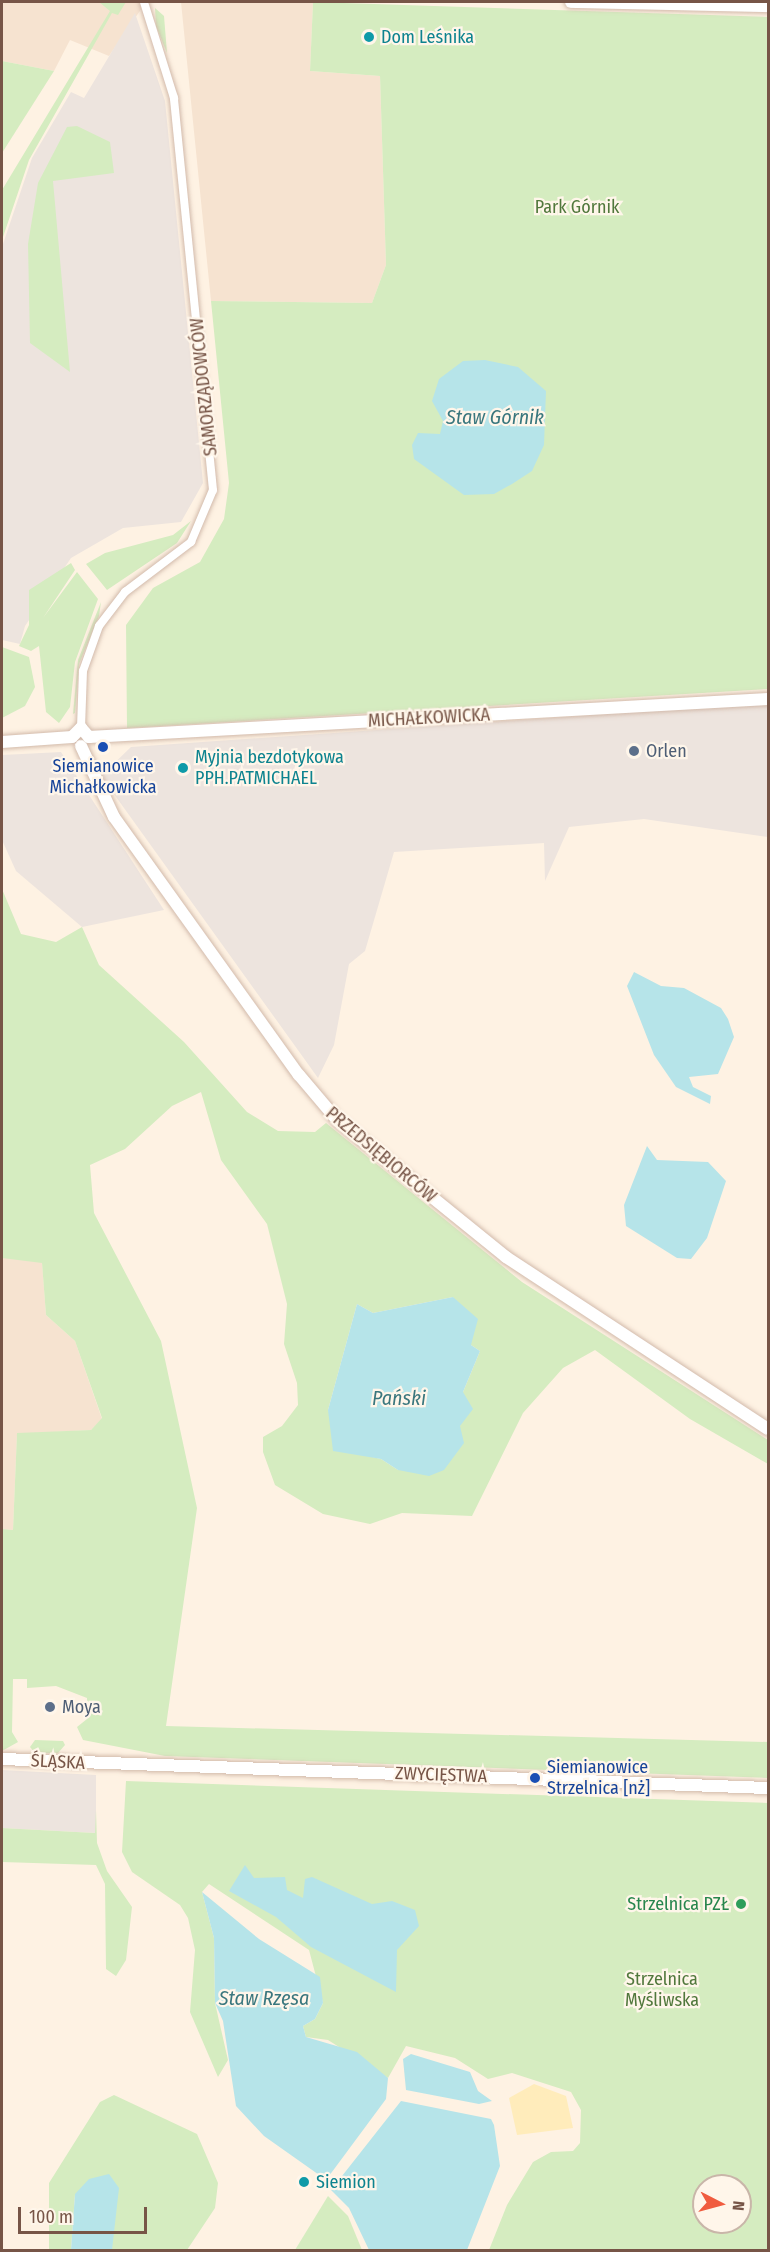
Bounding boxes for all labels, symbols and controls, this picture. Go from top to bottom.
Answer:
place label: Dom Leśnika [381,26,474,48]
marker: Dom Leśnika [362,30,376,44]
park label: Park Górnik [535,196,619,218]
street label: SAMORZĄDOWCÓW [186,317,222,457]
water label: Staw Górnik [446,405,544,429]
street label: MICHAŁKOWICKA [367,704,491,732]
marker: Siemianowice Michałkowicka [96,740,110,754]
place label: Orlen [646,740,687,762]
marker: Orlen [627,744,641,758]
place label: Myjnia bezdotykowa PPH.PATMICHAEL [195,747,344,789]
place label: Siemianowice Michałkowicka [49,756,157,798]
marker: Myjnia bezdotykowa PPH.PATMICHAEL [176,761,190,775]
street label: PRZEDSIĘBIORCÓW [321,1102,441,1208]
water label: Pański [372,1386,426,1410]
place label: Moya [62,1696,101,1718]
marker: Moya [43,1700,57,1714]
street label: ŚLĄSKA [30,1750,86,1774]
place label: Siemianowice Strzelnica [nż] [547,1757,650,1800]
street label: ZWYCIĘSTWA [394,1763,488,1787]
marker: Siemianowice Strzelnica [nż] [528,1771,542,1785]
place label: Strzelnica PZŁ [627,1893,729,1915]
marker: Strzelnica PZŁ [734,1897,748,1911]
park label: Strzelnica Myśliwska [625,1969,699,2012]
water label: Staw Rzęsa [219,1986,309,2010]
place label: Siemion [316,2171,376,2193]
north arrow [692,2174,752,2234]
marker: Siemion [297,2175,311,2189]
scale bar [21,2195,150,2233]
text: N [728,2200,748,2211]
text: 100 m [29,2206,73,2228]

